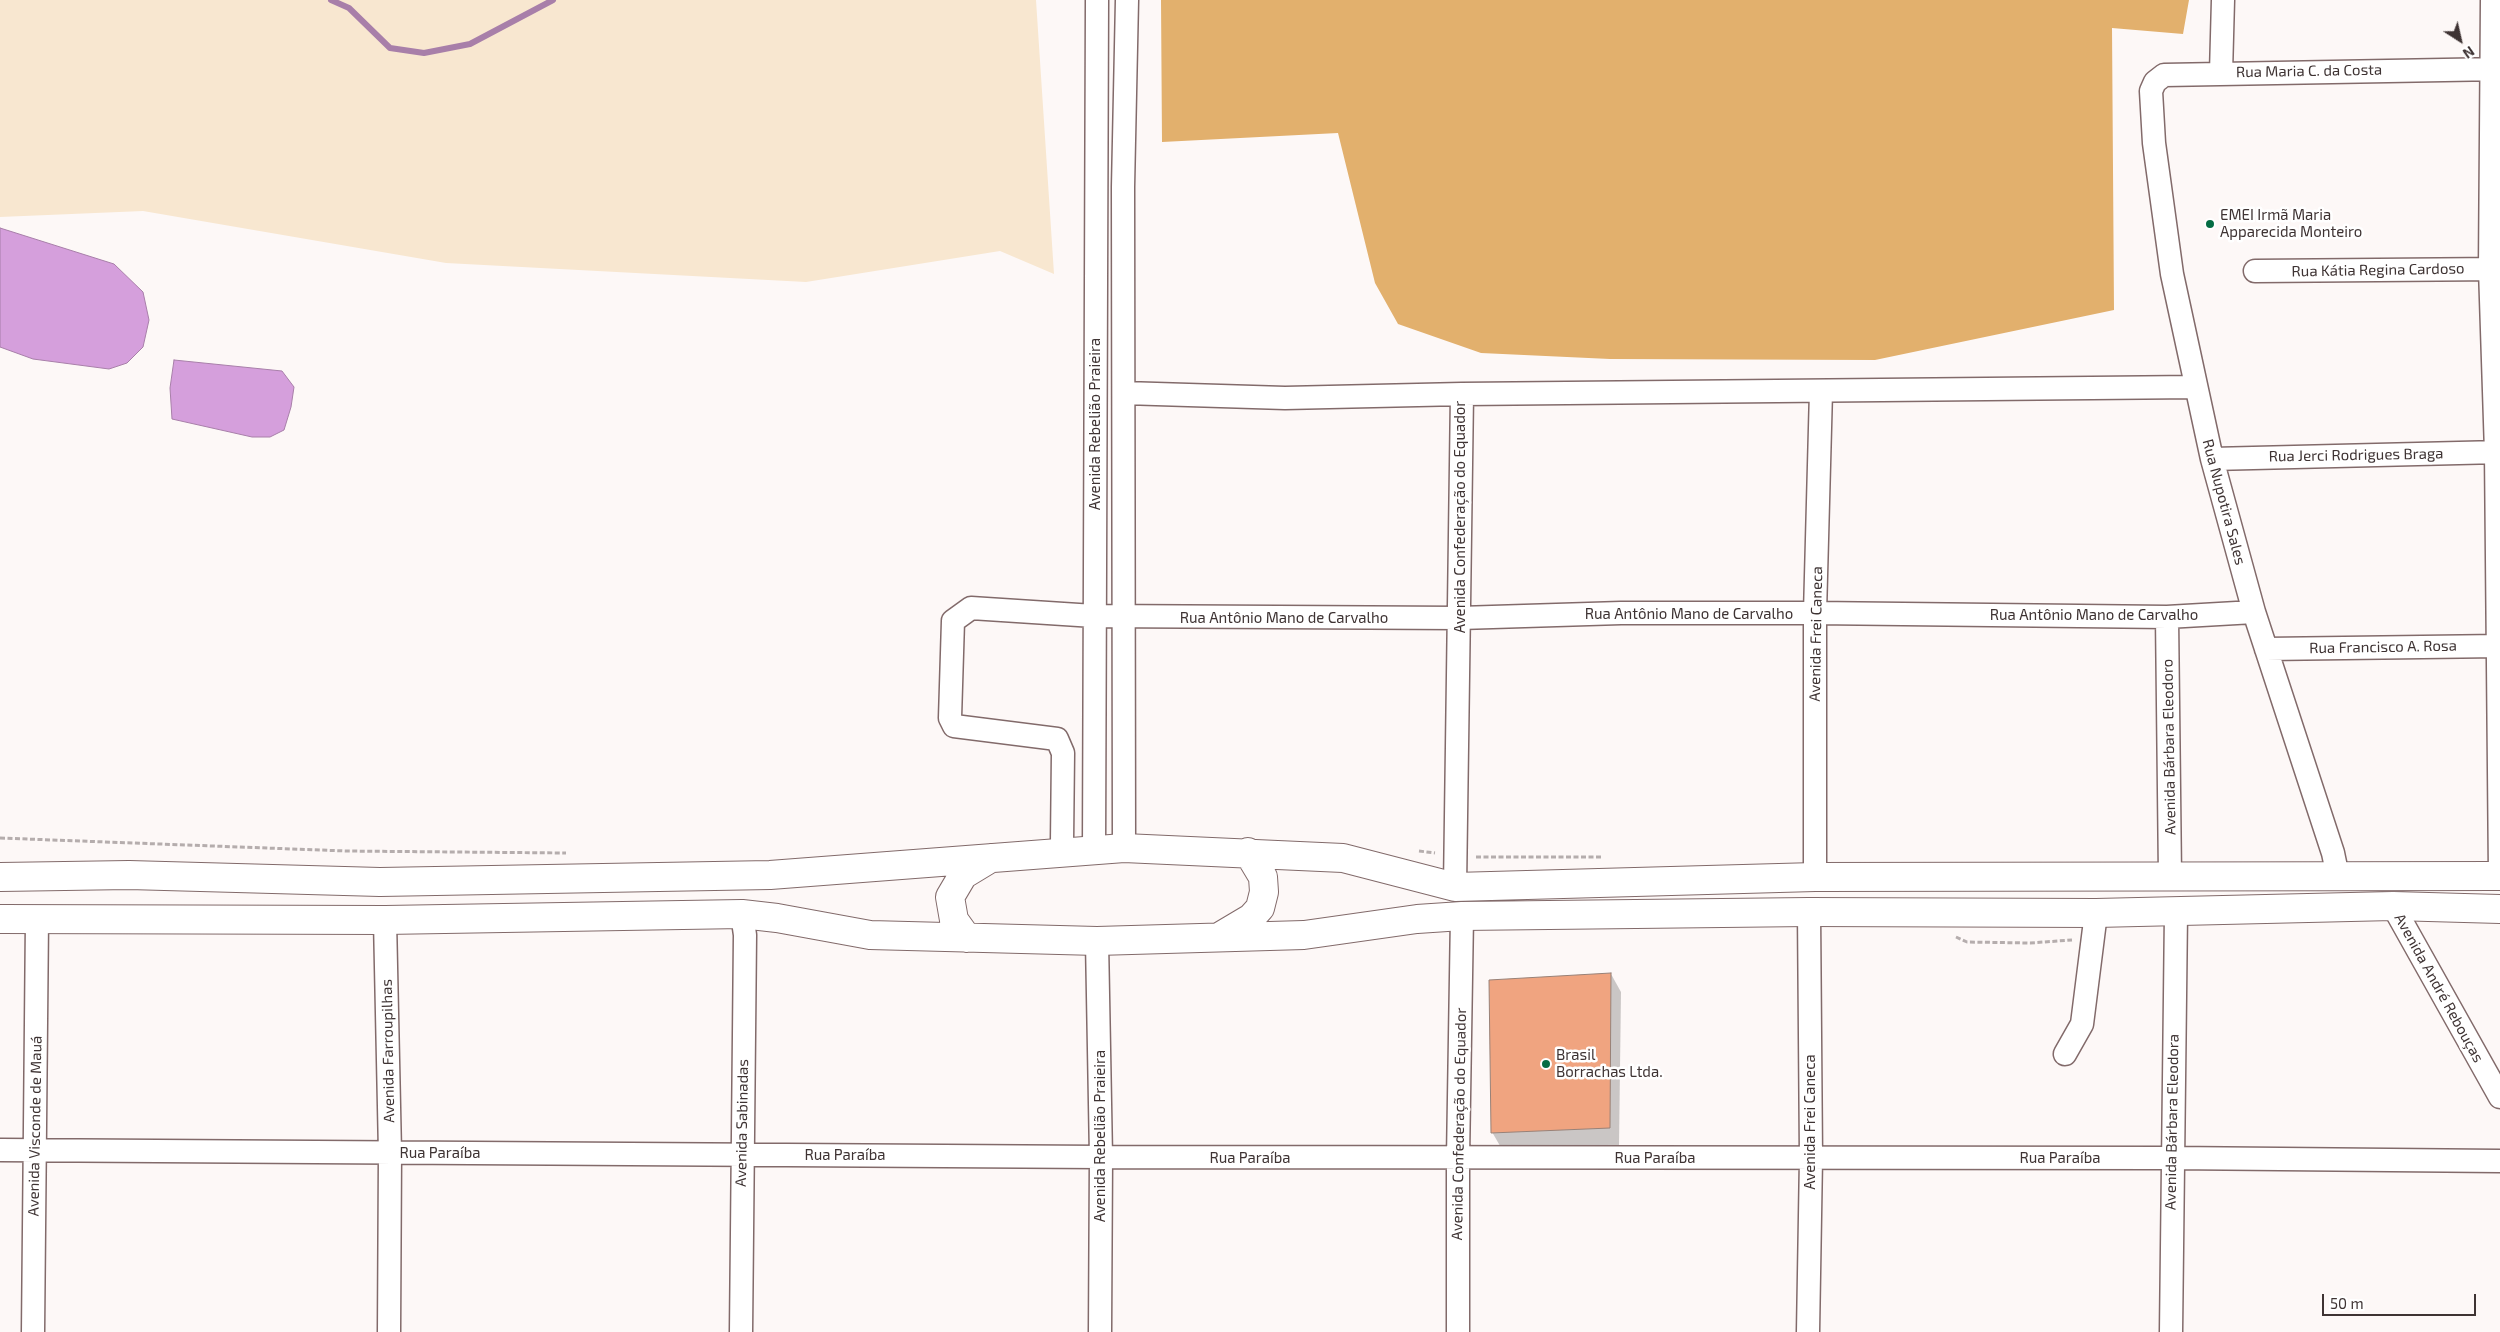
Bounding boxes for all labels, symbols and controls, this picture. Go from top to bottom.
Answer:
north arrow [2435,15,2485,65]
text: N [2460,43,2478,63]
street label: Rua Maria C. da Costa [2236,61,2382,81]
place label: EMEI Irmã Maria Apparecida Monteiro [2220,206,2362,241]
marker: EMEI Irmã Maria Apparecida Monteiro [2204,218,2216,230]
street label: Rua Kátia Regina Cardoso [2291,259,2465,281]
street label: Avenida Rebelião Praieira [1086,338,1104,510]
street label: Avenida Confederação do Equador [1451,401,1469,633]
street label: Rua Nupotira Sales [2199,437,2249,567]
street label: Rua Jerci Rodrigues Braga [2268,444,2444,466]
street label: Avenida Frei Caneca [1806,566,1826,702]
street label: Rua Antônio Mano de Carvalho [1585,605,1793,623]
street label: Rua Antônio Mano de Carvalho [1990,606,2198,624]
street label: Rua Antônio Mano de Carvalho [1180,609,1388,627]
street label: Rua Francisco A. Rosa [2309,637,2457,657]
street label: Avenida Bárbara Eleodoro [2158,659,2180,835]
street label: Avenida André Rebouças [2391,910,2487,1066]
street label: Avenida Farroupilhas [378,979,398,1123]
street label: Avenida Confederação do Equador [1448,1008,1470,1240]
street label: Avenida Bárbara Eleodora [2161,1034,2183,1210]
street label: Avenida Visconde de Mauá [24,1036,46,1216]
place label: Brasil Borrachas Ltda. [1556,1046,1663,1081]
street label: Avenida Rebelião Praieira [1091,1050,1109,1222]
street label: Avenida Frei Caneca [1801,1054,1819,1190]
marker: Brasil Borrachas Ltda. [1540,1058,1552,1070]
street label: Avenida Sabinadas [732,1059,752,1187]
street label: Rua Paraíba [399,1144,481,1162]
street label: Rua Paraíba [804,1146,886,1164]
street label: Rua Paraíba [1209,1149,1291,1167]
street label: Rua Paraíba [1614,1149,1696,1167]
street label: Rua Paraíba [2019,1149,2101,1167]
scale bar [2325,1284,2479,1316]
text: 50 m [2330,1294,2364,1312]

